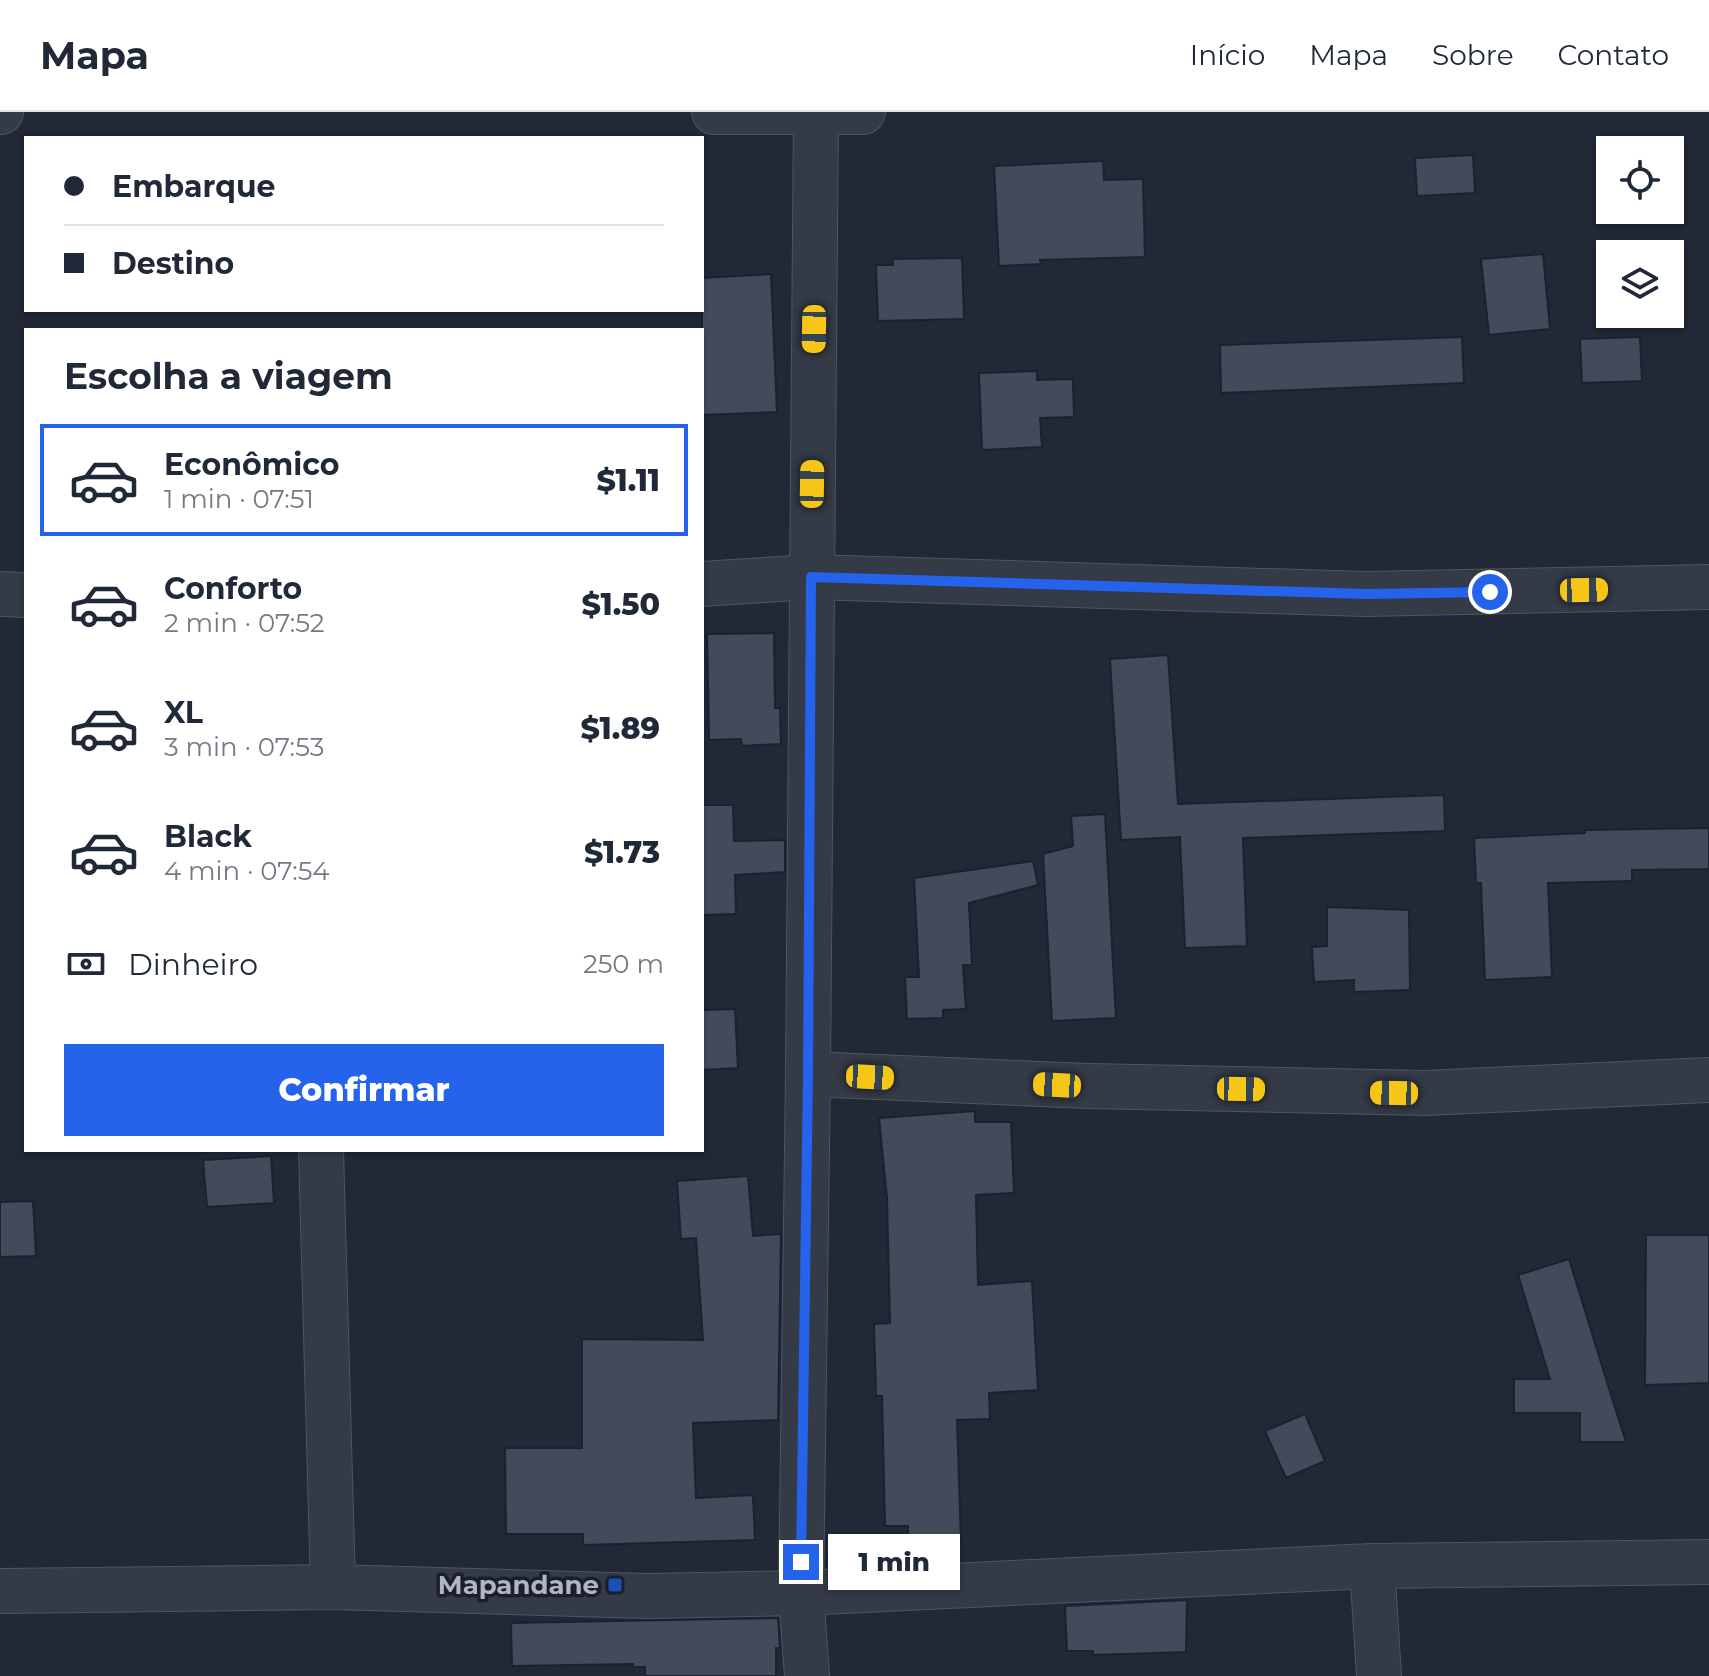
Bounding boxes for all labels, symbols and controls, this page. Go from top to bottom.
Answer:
text: Mapa [40,32,149,79]
text: Início [1190,38,1265,72]
text: Mapa [1309,38,1388,72]
text: Sobre [1432,38,1514,72]
text: Contato [1558,38,1669,72]
map controls [1596,136,1684,328]
button: locate [1596,136,1684,224]
text: Embarque [112,168,275,205]
button: layers [1596,240,1684,328]
text: Destino [112,245,234,282]
car [802,305,826,353]
text: Escolha a viagem [64,354,393,398]
icon: car [68,444,140,516]
text: Econômico [164,446,339,483]
car [800,460,824,508]
text: $1.11 [596,462,660,499]
text: 1 min · 07:51 [164,483,314,515]
icon: car [68,568,140,640]
text: Conforto [164,570,302,607]
route start [1472,574,1508,610]
car [1560,578,1608,602]
text: $1.50 [581,586,660,623]
text: 2 min · 07:52 [164,607,325,639]
icon: car [68,692,140,764]
text: XL [164,694,203,731]
text: $1.89 [580,710,660,747]
text: 3 min · 07:53 [164,731,324,763]
icon: car [68,816,140,888]
text: Black [164,818,252,855]
text: $1.73 [584,834,660,871]
text: 4 min · 07:54 [164,855,330,887]
icon: cash [64,942,108,986]
text: Dinheiro [128,946,258,983]
text: 250 m [583,948,664,980]
button: Confirmar [64,1044,664,1136]
car [845,1064,895,1090]
car [1032,1072,1082,1098]
car [1217,1077,1265,1101]
car [1370,1081,1418,1105]
callout: 1 min [829,1534,961,1590]
route end [783,1544,819,1580]
text: 1 min [858,1546,930,1578]
place label: Mapandane [438,1569,599,1601]
marker: Mapandane [606,1576,624,1594]

